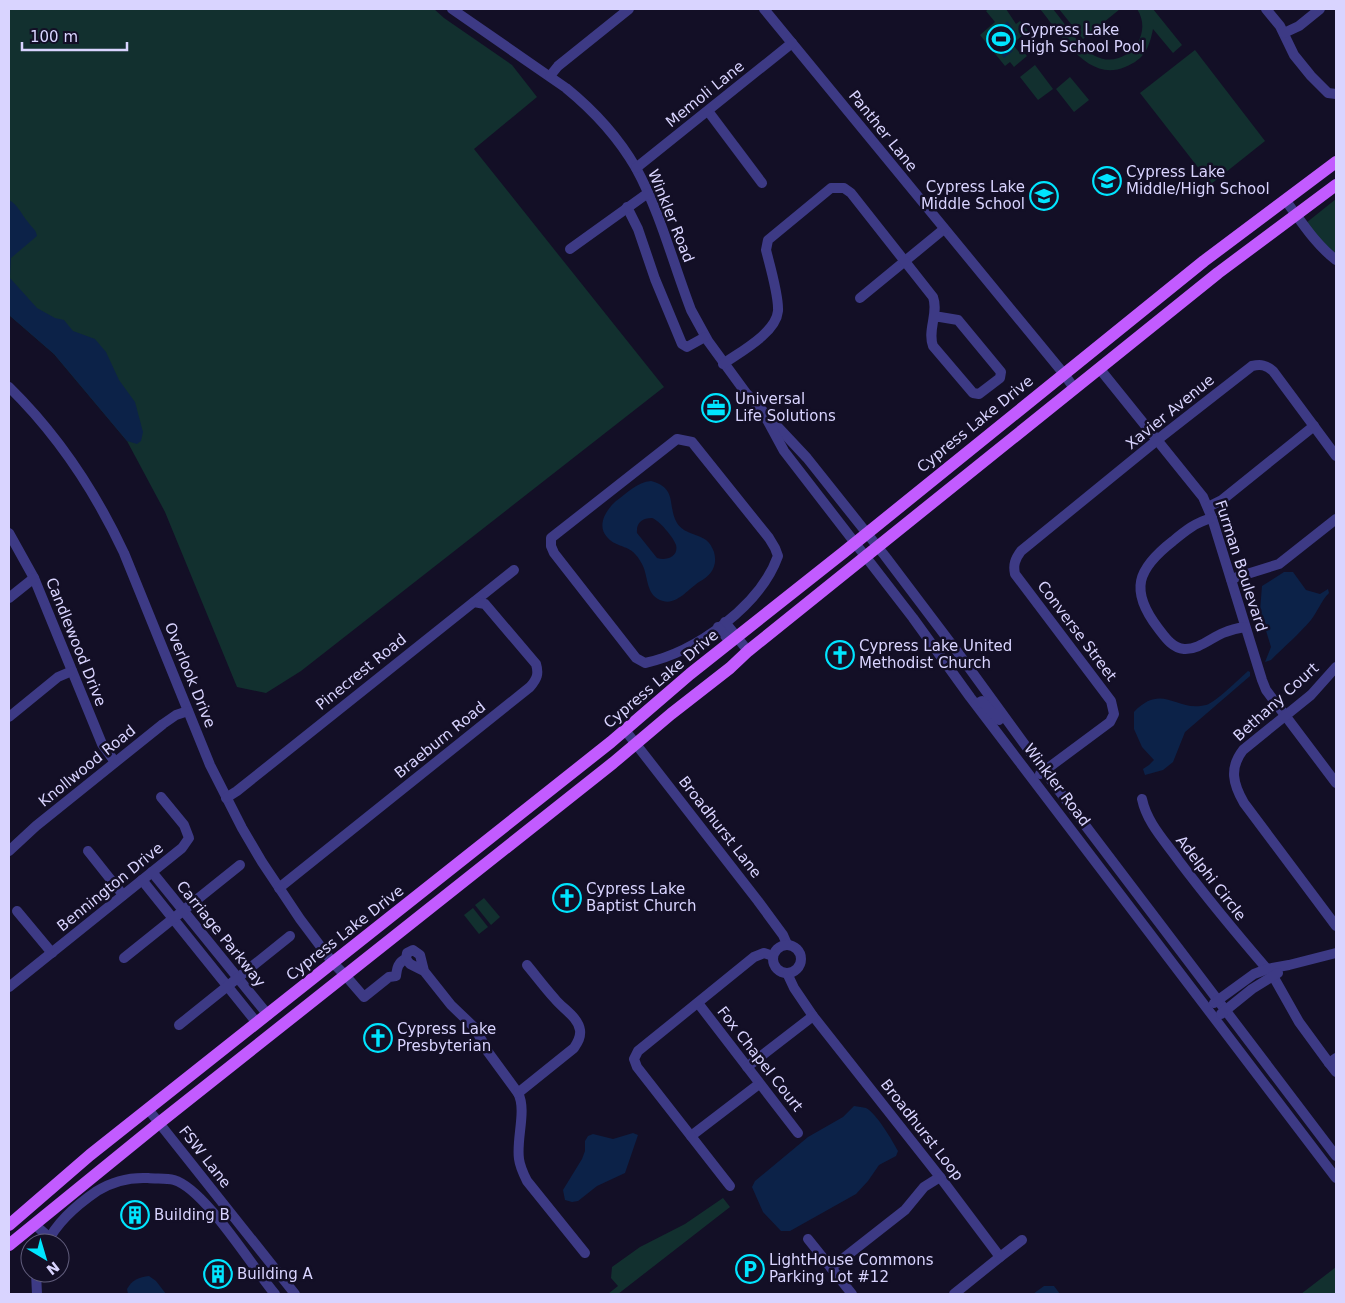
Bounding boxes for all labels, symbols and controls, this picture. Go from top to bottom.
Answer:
scale bar [22,20,128,52]
place label: Cypress Lake High School Pool [1020,21,1145,56]
sports icon: Cypress Lake High School Pool [986,24,1016,54]
text: 100 m [30,28,78,46]
street label: Memoli Lane [662,57,748,131]
street label: Panther Lane [845,87,921,175]
place label: Cypress Lake Middle/High School [1126,163,1270,198]
school or university icon: Cypress Lake Middle/High School [1092,166,1122,196]
street label: Winkler Road [644,167,698,265]
place label: Cypress Lake Middle School [921,178,1025,213]
school or university icon: Cypress Lake Middle School [1029,181,1059,211]
street label: Xavier Avenue [1122,371,1218,453]
street label: Cypress Lake Drive [913,372,1037,476]
place label: Universal Life Solutions [735,390,836,425]
office icon: Universal Life Solutions [701,393,731,423]
street label: Furman Boulevard [1211,498,1271,634]
street label: Candlewood Drive [42,575,110,709]
street label: Converse Street [1033,577,1121,685]
street label: Overlook Drive [161,620,219,730]
street label: Cypress Lake Drive [600,626,722,732]
street label: Pinecrest Road [312,630,410,714]
place label: Cypress Lake United Methodist Church [859,637,1012,672]
church icon: Cypress Lake United Methodist Church [825,640,855,670]
street label: Bethany Court [1230,659,1322,745]
street label: Braeburn Road [391,698,489,782]
street label: Knollwood Road [35,721,139,811]
street label: Winkler Road [1020,740,1094,830]
street label: Broadhurst Lane [675,773,765,881]
street label: Adelphi Circle [1172,832,1250,924]
street label: Bennington Drive [53,839,167,935]
street label: Carriage Parkway [173,877,269,991]
place label: Cypress Lake Baptist Church [586,880,697,915]
street label: Cypress Lake Drive [283,882,407,984]
church icon: Cypress Lake Baptist Church [552,883,582,913]
street label: Fox Chapel Court [713,1003,807,1115]
place label: Cypress Lake Presbyterian [397,1020,496,1055]
church icon: Cypress Lake Presbyterian [363,1023,393,1053]
street label: Broadhurst Loop [877,1076,967,1184]
street label: FSW Lane [175,1122,235,1192]
building icon: Building B [120,1200,150,1230]
place label: Building B [154,1206,230,1224]
north arrow [20,1233,70,1283]
place label: LightHouse Commons Parking Lot #12 [769,1251,934,1286]
parking icon: LightHouse Commons Parking Lot #12 [735,1254,765,1284]
text: N [43,1258,63,1278]
building icon: Building A [203,1259,233,1289]
place label: Building A [237,1265,314,1283]

